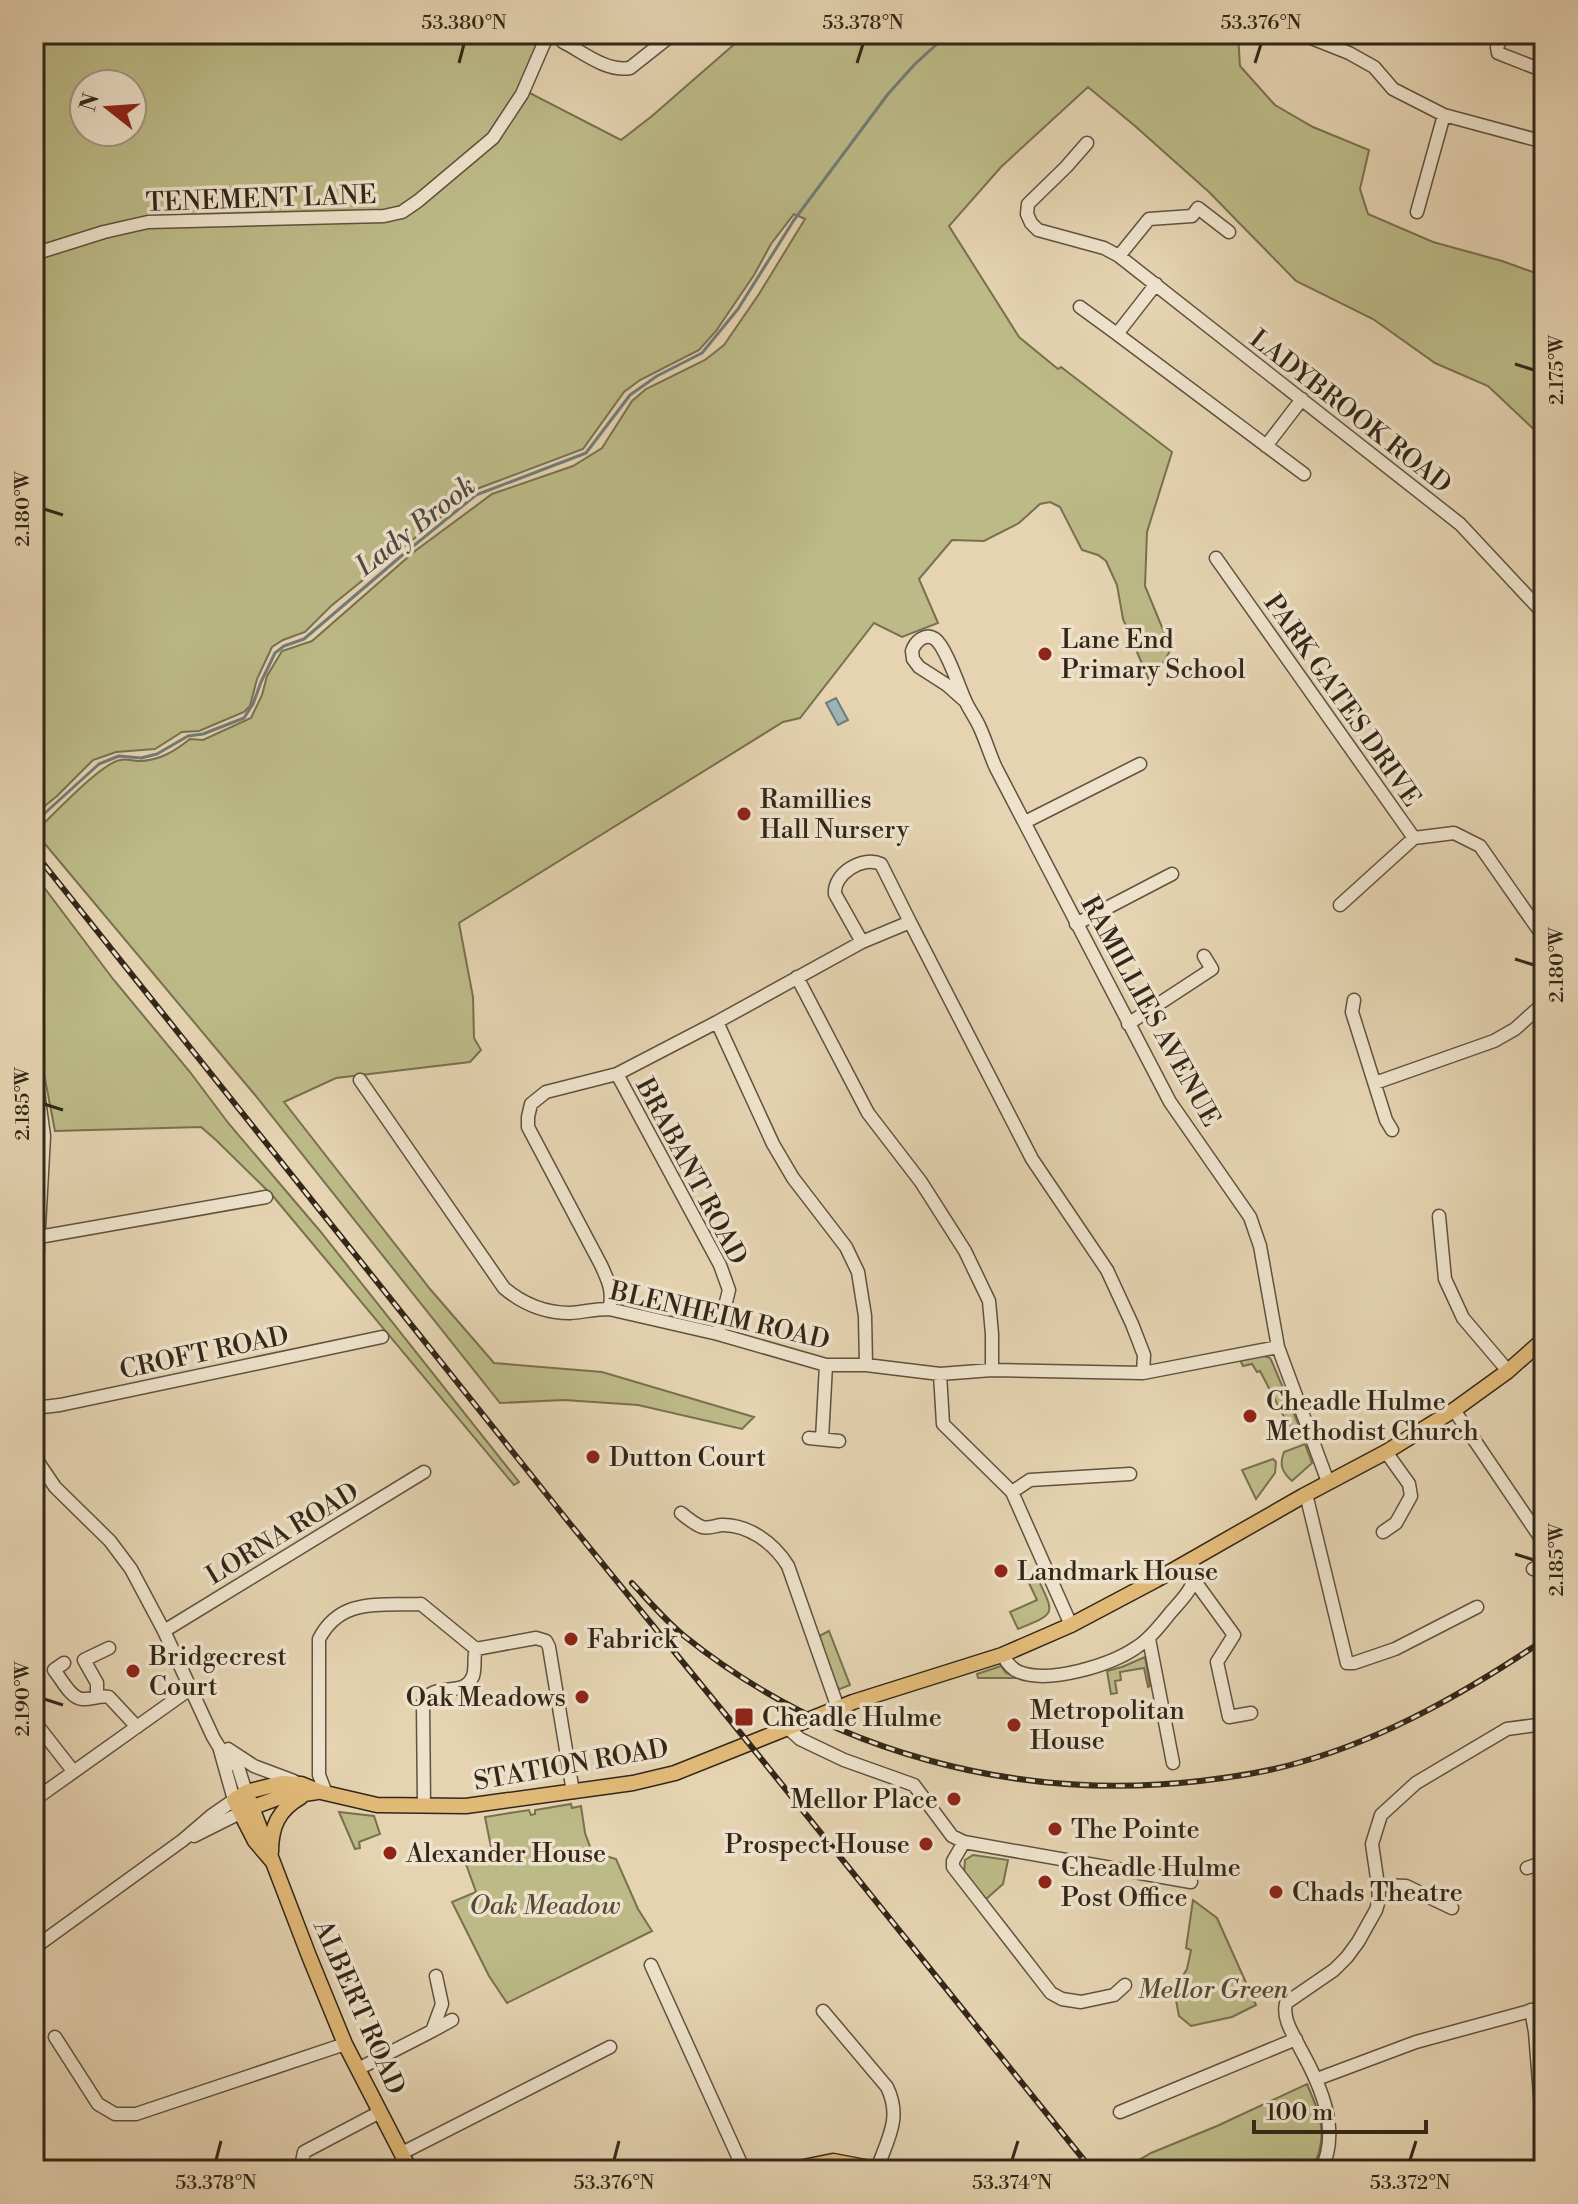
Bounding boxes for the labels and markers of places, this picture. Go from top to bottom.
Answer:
place label: Lane End Primary School [1061,624,1246,686]
marker: Lane End Primary School [1036,645,1054,663]
place label: Ramillies Hall Nursery [760,784,910,846]
marker: Ramillies Hall Nursery [735,805,753,823]
place label: Cheadle Hulme Methodist Church [1266,1386,1479,1448]
marker: Cheadle Hulme Methodist Church [1241,1407,1259,1425]
place label: Dutton Court [609,1442,766,1474]
marker: Dutton Court [584,1448,602,1466]
place label: Landmark House [1017,1556,1218,1588]
marker: Landmark House [992,1562,1010,1580]
place label: Fabrick [587,1624,679,1656]
marker: Fabrick [562,1630,580,1648]
place label: Bridgecrest Court [148,1641,287,1703]
marker: Bridgecrest Court [124,1662,142,1680]
place label: Oak Meadows [406,1682,566,1714]
marker: Oak Meadows [573,1688,591,1706]
place label: Metropolitan House [1030,1695,1185,1757]
place label: Cheadle Hulme [762,1702,942,1734]
marker: Cheadle Hulme [733,1706,755,1728]
marker: Metropolitan House [1005,1716,1023,1734]
place label: Mellor Place [790,1784,938,1816]
marker: Mellor Place [945,1790,963,1808]
place label: The Pointe [1071,1814,1200,1846]
marker: The Pointe [1046,1820,1064,1838]
place label: Prospect House [725,1829,910,1861]
marker: Prospect House [917,1835,935,1853]
place label: Alexander House [405,1838,606,1870]
marker: Alexander House [381,1844,399,1862]
place label: Cheadle Hulme Post Office [1061,1852,1241,1914]
marker: Cheadle Hulme Post Office [1036,1873,1054,1891]
place label: Chads Theatre [1292,1877,1463,1909]
marker: Chads Theatre [1267,1883,1285,1901]

